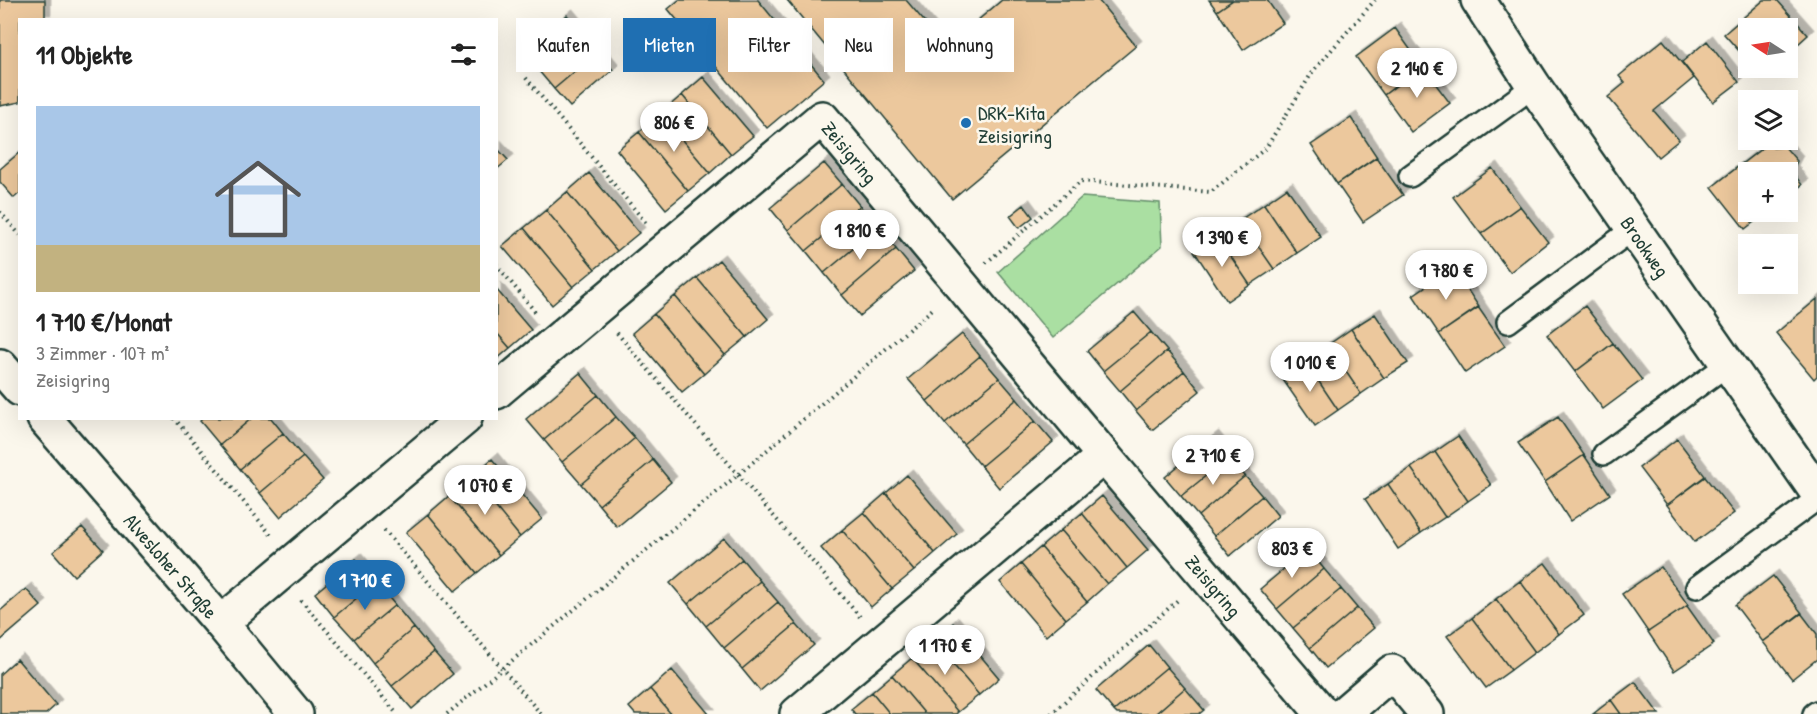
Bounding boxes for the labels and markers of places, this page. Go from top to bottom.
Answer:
pin: 2 140 € [1362,48,1472,99]
place label: DRK-Kita Zeisigring [978,99,1052,149]
pin: 806 € [632,102,716,153]
marker: DRK-Kita Zeisigring [959,116,973,130]
pin: 1 810 € [805,210,915,261]
pin: 1 390 € [1167,217,1277,268]
pin: 1 780 € [1391,250,1501,301]
pin: 1 010 € [1255,342,1365,393]
pin: 2 710 € [1158,435,1268,486]
pin: 1 070 € [430,465,540,516]
pin: 803 € [1250,528,1334,579]
pin: 1 710 € [310,560,420,611]
pin: 1 170 € [890,625,1000,676]

